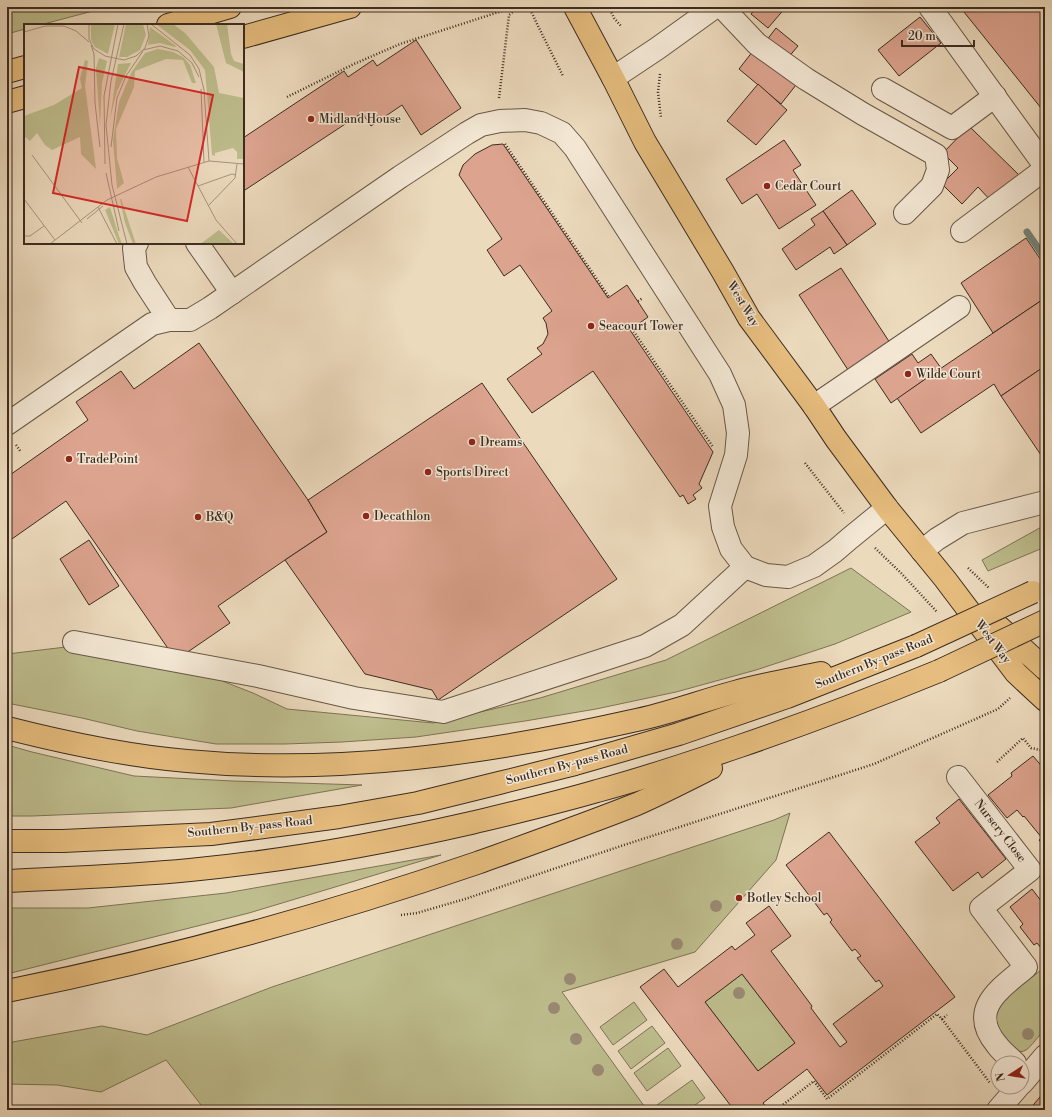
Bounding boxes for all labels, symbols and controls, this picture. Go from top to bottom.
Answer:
scale bar [902,22,974,48]
inset map [24,24,244,244]
text: 20 m [908,29,936,44]
place label: Midland House [319,112,401,127]
marker: Midland House [306,114,316,124]
place label: Cedar Court [775,179,842,194]
marker: Cedar Court [762,181,772,191]
street label: West Way [723,278,762,330]
place label: Seacourt Tower [599,319,683,334]
marker: Seacourt Tower [586,321,596,331]
place label: Wilde Court [915,367,982,382]
marker: Wilde Court [903,369,913,379]
place label: Dreams [480,435,522,450]
marker: Dreams [467,437,477,447]
place label: TradePoint [77,452,139,467]
marker: TradePoint [64,454,74,464]
place label: Sports Direct [436,465,510,480]
marker: Sports Direct [423,467,433,477]
place label: Decathlon [374,509,431,524]
place label: B&Q [205,510,233,525]
marker: Decathlon [361,511,371,521]
marker: B&Q [193,512,203,522]
street label: West Way [971,617,1014,667]
street label: Southern By-pass Road [813,631,935,692]
street label: Southern By-pass Road [504,741,630,788]
street label: Nursery Close [971,796,1029,866]
street label: Southern By-pass Road [187,813,313,841]
place label: Botley School [746,891,822,906]
marker: Botley School [734,893,744,903]
north arrow [990,1055,1030,1095]
text: N [993,1071,1009,1083]

